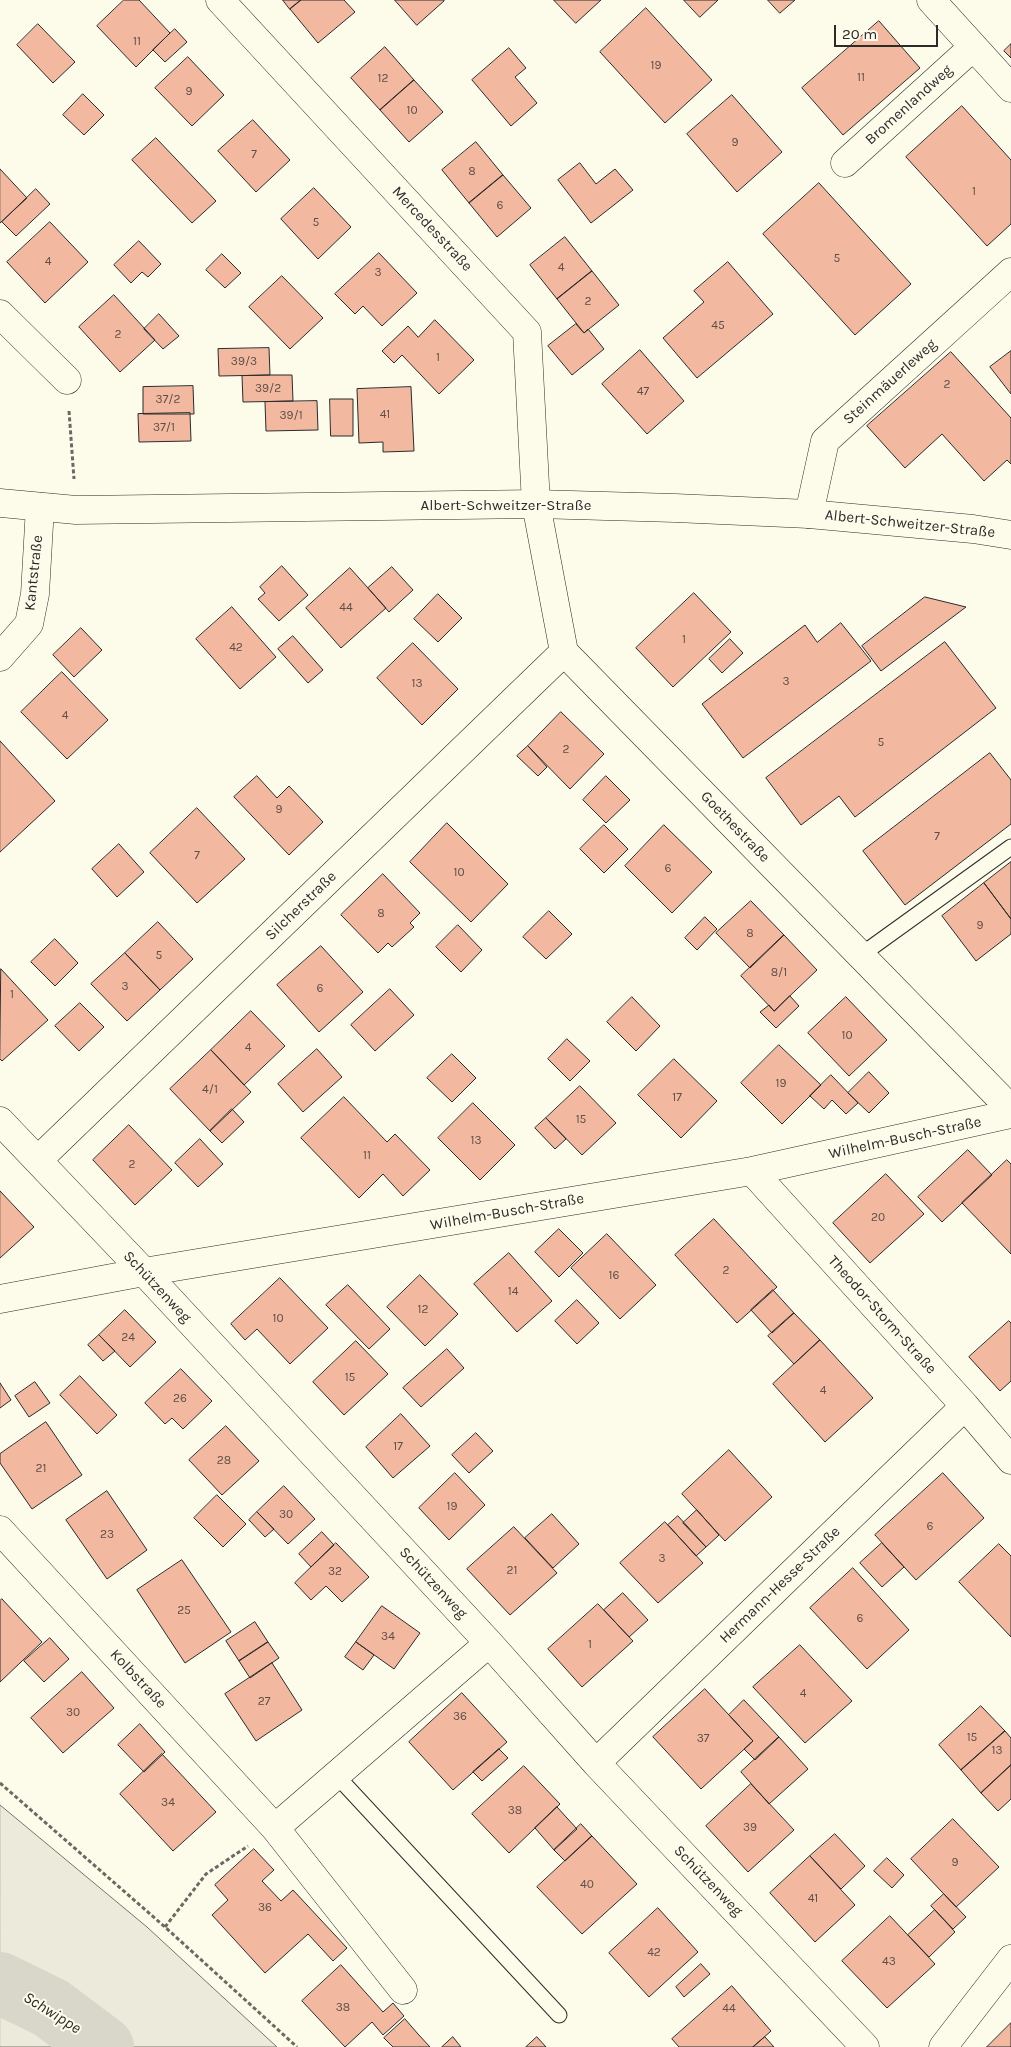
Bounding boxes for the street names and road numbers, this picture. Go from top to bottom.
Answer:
street label: Bromenlandweg [862,61,956,149]
street label: Mercedesstraße [388,183,476,275]
street label: Steinmäuerleweg [840,335,940,429]
street label: Albert-Schweitzer-Straße [421,497,591,515]
street label: Albert-Schweitzer-Straße [824,506,996,542]
street label: Kantstraße [21,534,47,612]
street label: Goethestraße [697,788,773,866]
street label: Silcherstraße [262,868,340,944]
street label: Wilhelm-Busch-Straße [827,1113,983,1163]
street label: Wilhelm-Busch-Straße [429,1190,585,1234]
street label: Schützenweg [119,1247,195,1327]
street label: Theodor-Storm-Straße [824,1252,940,1378]
street label: Hermann-Hesse-Straße [716,1523,844,1647]
street label: Schützenweg [395,1543,471,1623]
street label: Kolbstraße [106,1646,170,1712]
street label: Schützenweg [670,1842,746,1920]

